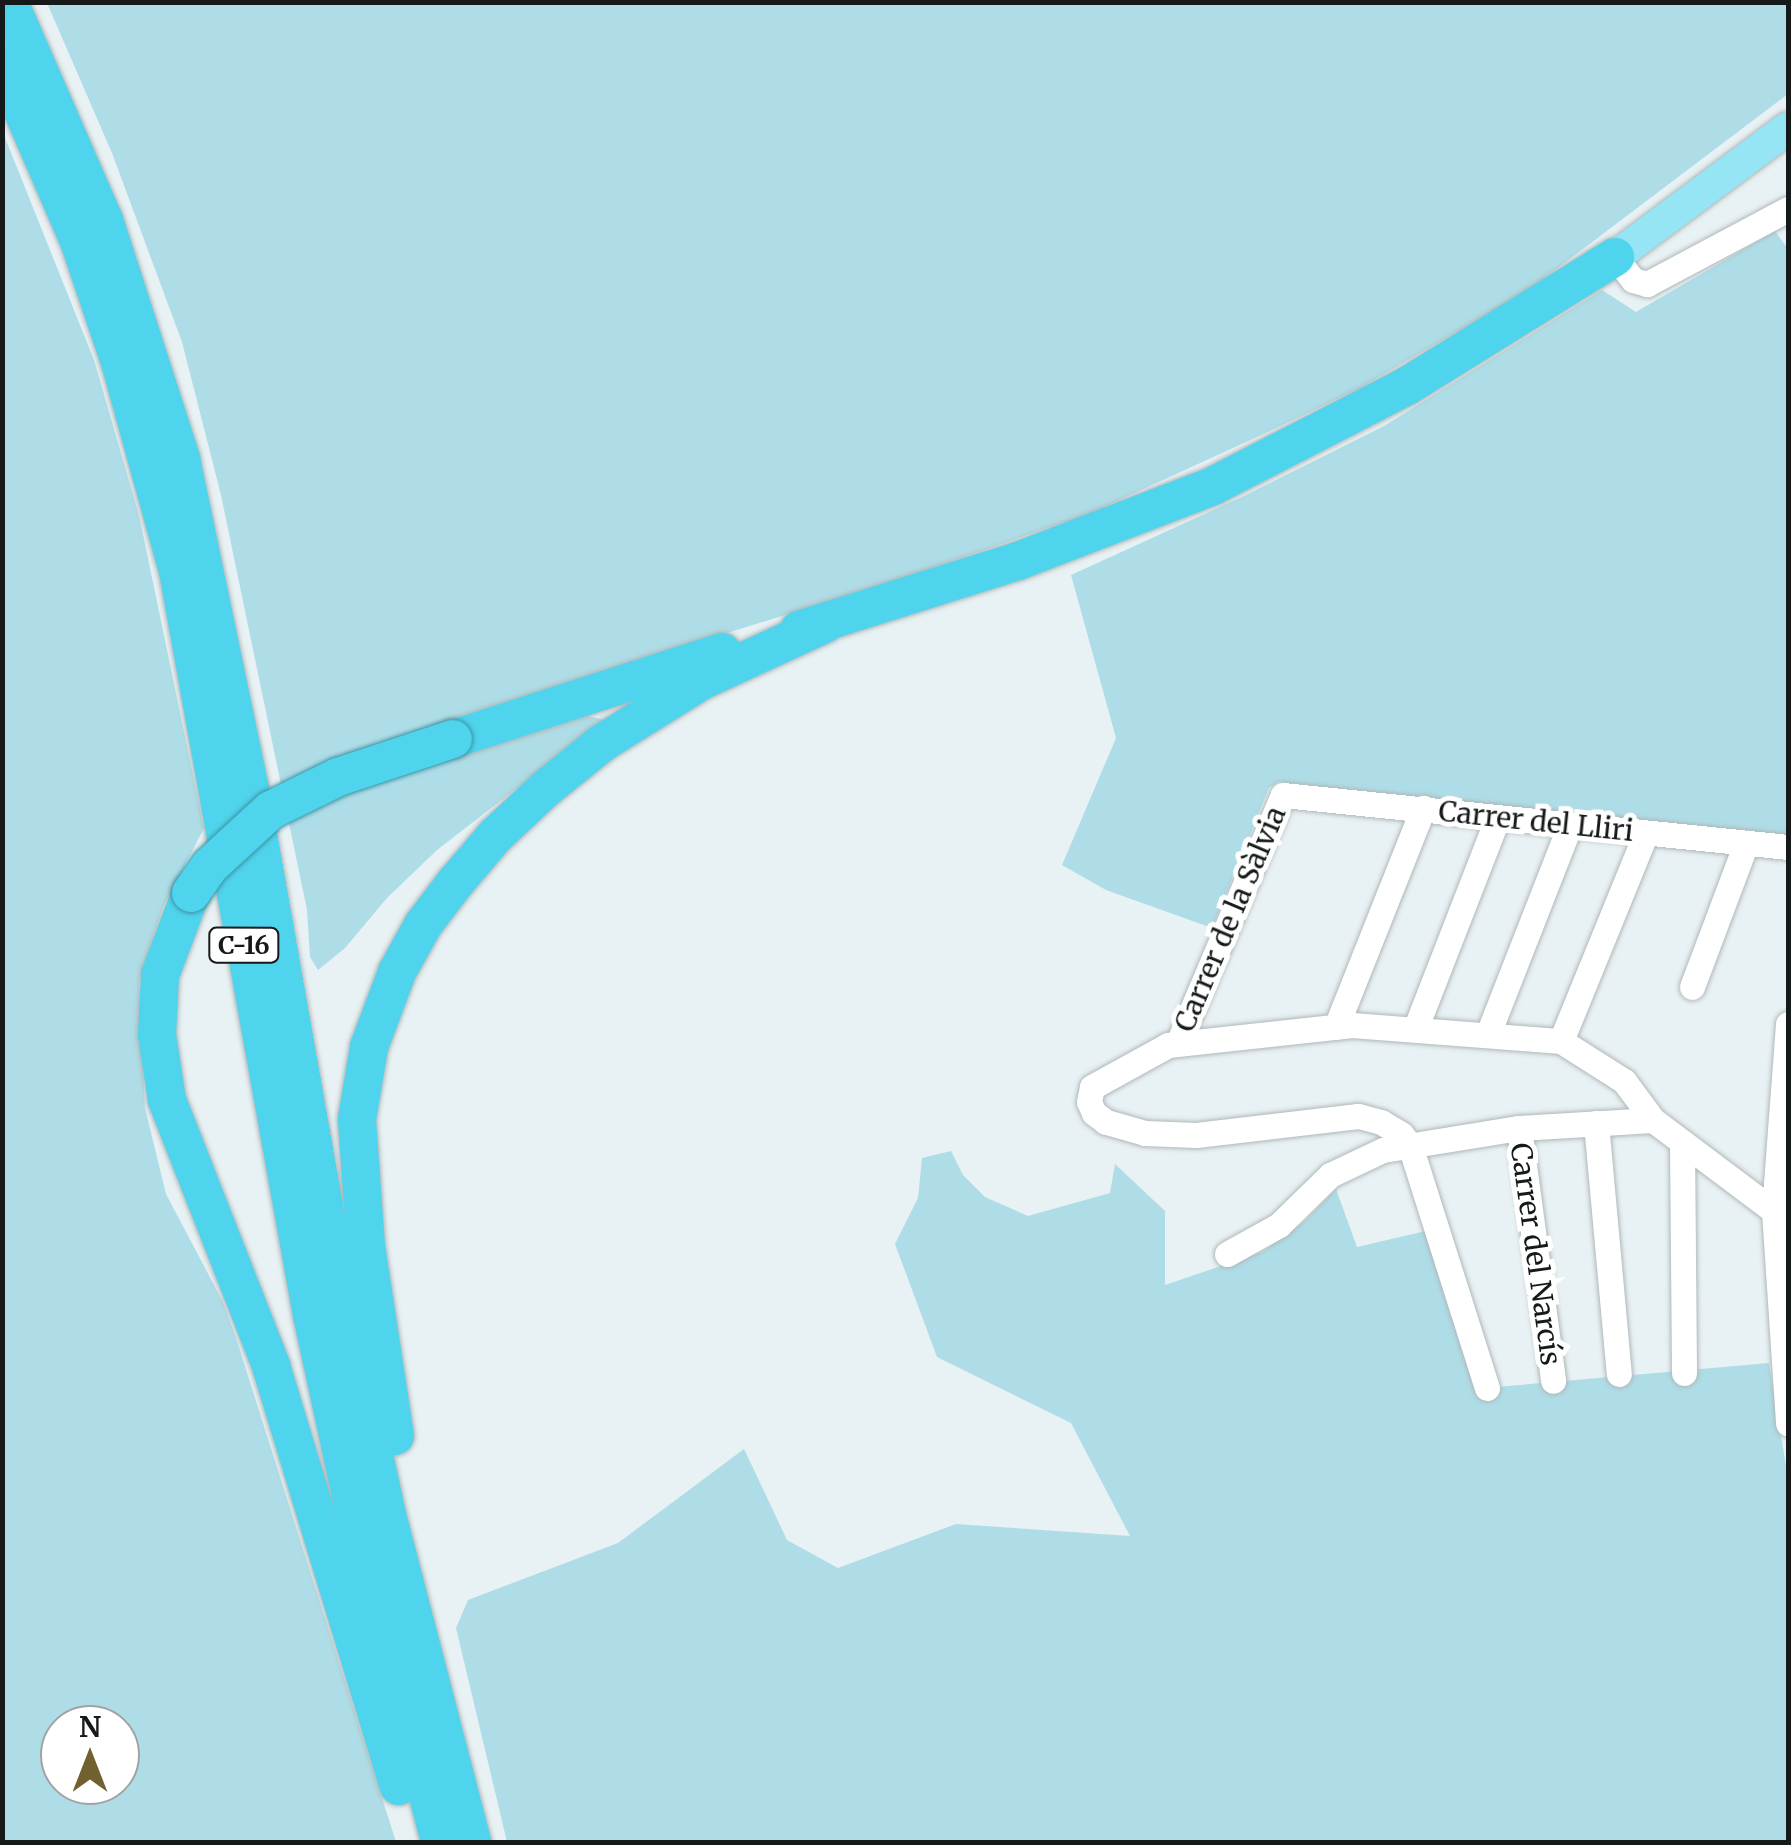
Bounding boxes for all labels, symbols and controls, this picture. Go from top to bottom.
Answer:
street label: Carrer del Lliri [1437,794,1635,848]
street label: Carrer de la Sàlvia [1167,801,1293,1037]
road number: C-16 [206,925,282,965]
street label: Carrer del Narcís [1504,1141,1568,1367]
north arrow [40,1705,140,1805]
text: N [79,1709,101,1745]

